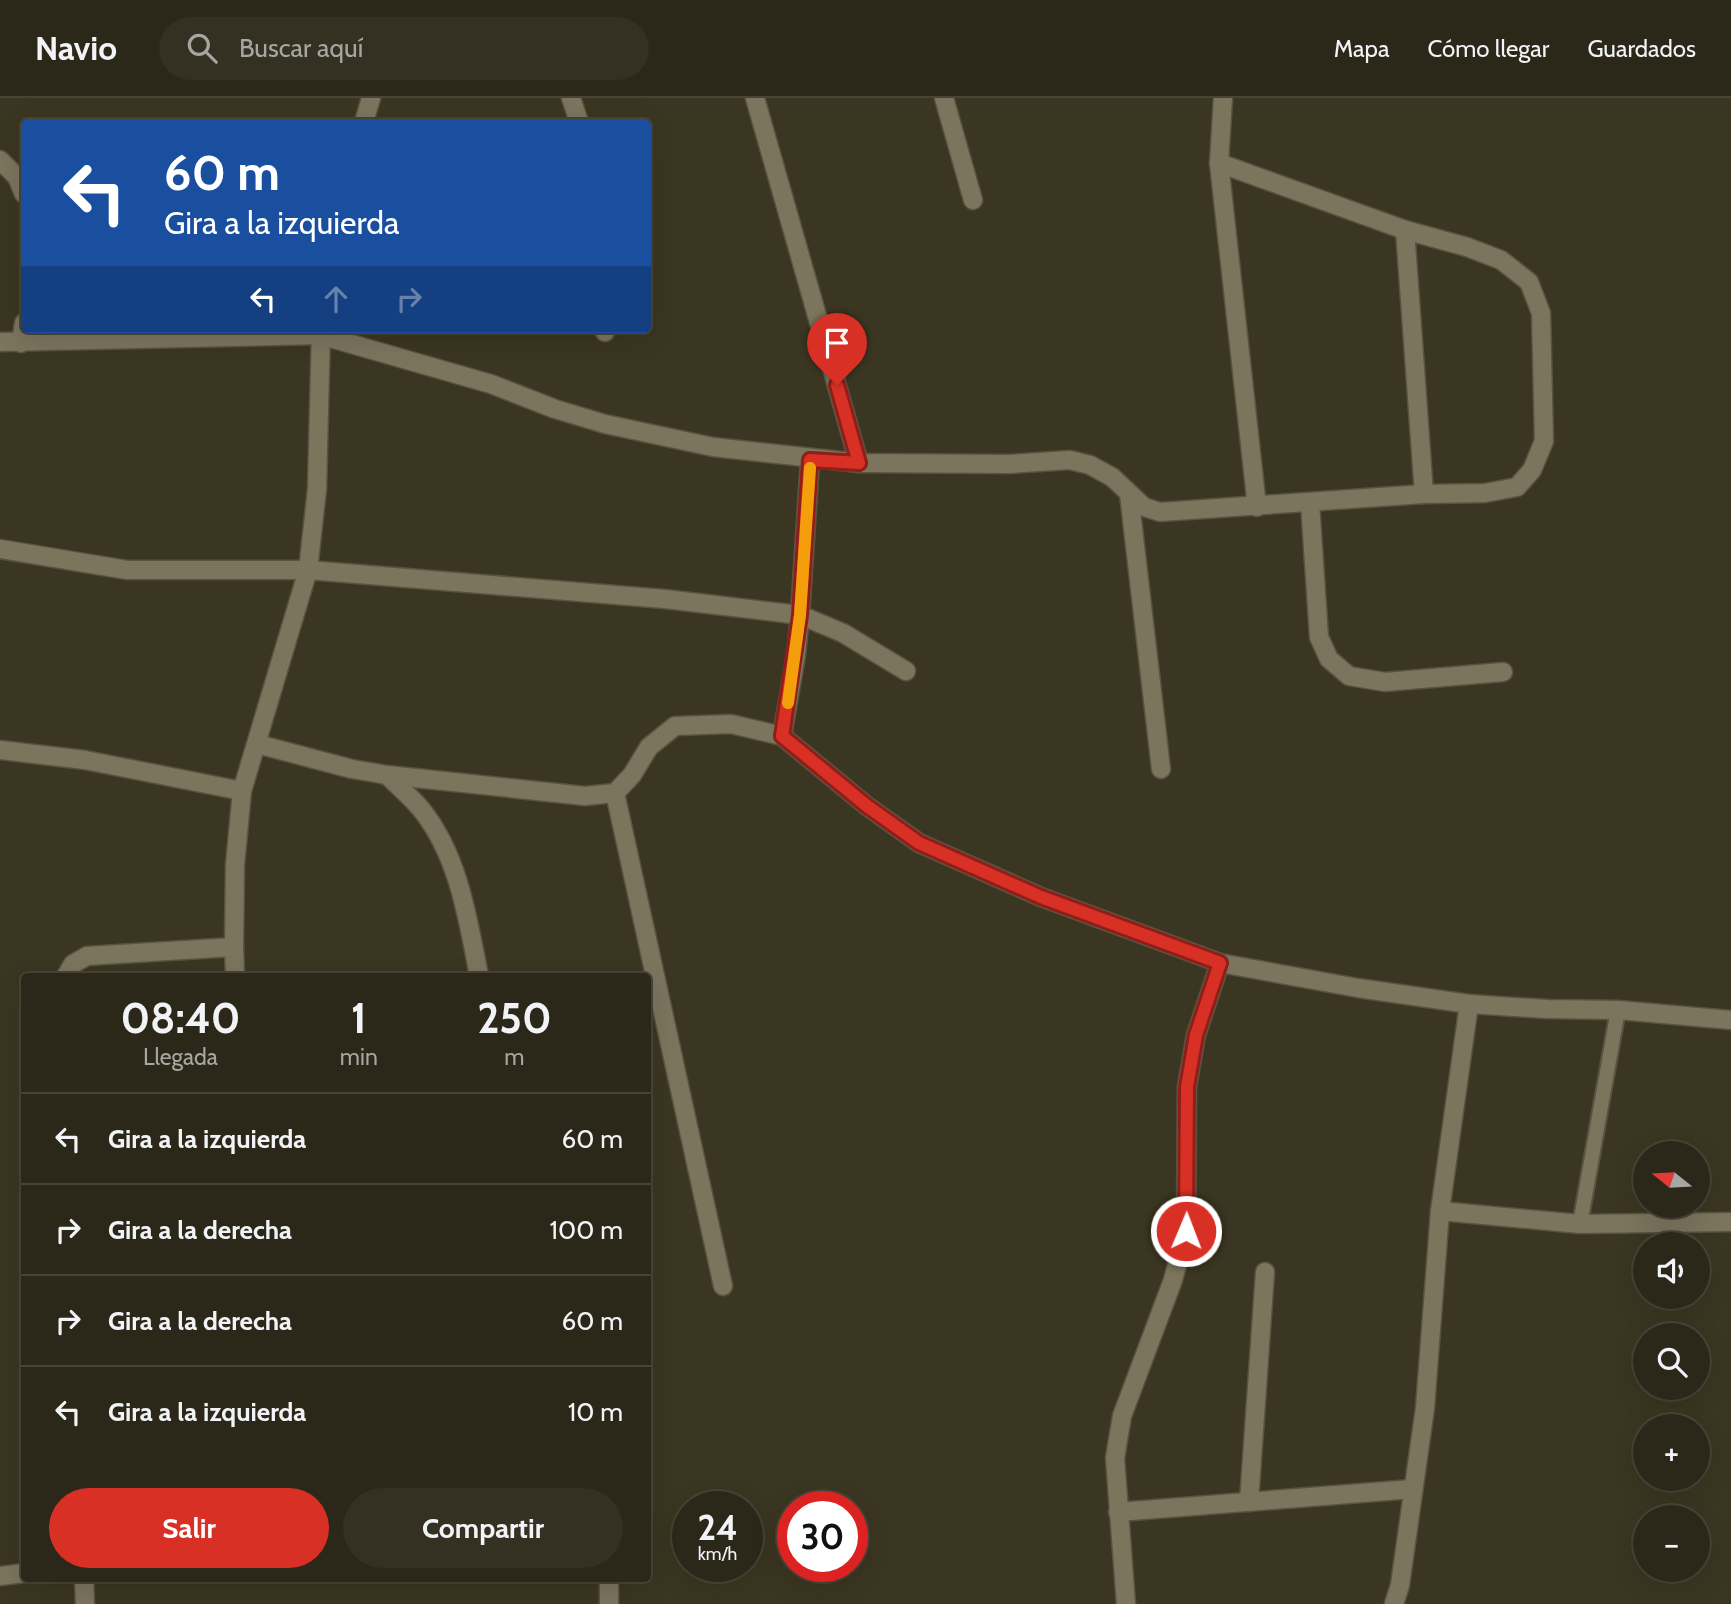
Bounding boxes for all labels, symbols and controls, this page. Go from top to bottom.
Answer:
search box [159,17,649,80]
text: Navio [35,28,117,68]
icon: search [183,29,221,67]
text: Buscar aquí [239,32,363,64]
text: Mapa [1334,34,1390,63]
text: Cómo llegar [1428,34,1549,63]
text: Guardados [1587,34,1696,63]
text: 60 m [164,143,280,202]
icon: left [49,147,140,238]
text: Gira a la izquierda [164,203,399,242]
icon: left [244,280,282,318]
icon: ahead [317,280,355,318]
icon: right [390,280,428,318]
pin [807,313,867,385]
icon: arrive [818,324,856,362]
text: 08:40 [120,992,240,1044]
text: 1 [351,992,367,1044]
text: 250 [477,992,552,1044]
text: Llegada [143,1043,218,1071]
text: min [340,1043,378,1071]
text: m [504,1043,524,1071]
icon: left [49,1120,87,1158]
text: Gira a la izquierda [108,1123,306,1155]
text: 60 m [561,1123,623,1155]
north arrow [1633,1141,1710,1218]
map controls [1633,1141,1710,1582]
position arrow [1149,1194,1223,1268]
icon: right [49,1211,87,1249]
text: Gira a la derecha [108,1214,292,1246]
text: 100 m [550,1214,623,1246]
button: sound [1633,1232,1710,1309]
icon: right [49,1302,87,1340]
text: Gira a la derecha [108,1305,292,1337]
text: 60 m [561,1305,623,1337]
button: search [1633,1323,1710,1400]
icon: left [49,1393,87,1431]
text: Gira a la izquierda [108,1396,306,1428]
text: 10 m [568,1396,623,1428]
button: + [1633,1414,1710,1491]
button: Salir [49,1488,329,1568]
button: Compartir [343,1488,623,1568]
speed limit sign: 30 [777,1491,868,1582]
button: − [1633,1505,1710,1582]
text: 24 [697,1506,738,1549]
text: km/h [698,1543,737,1565]

